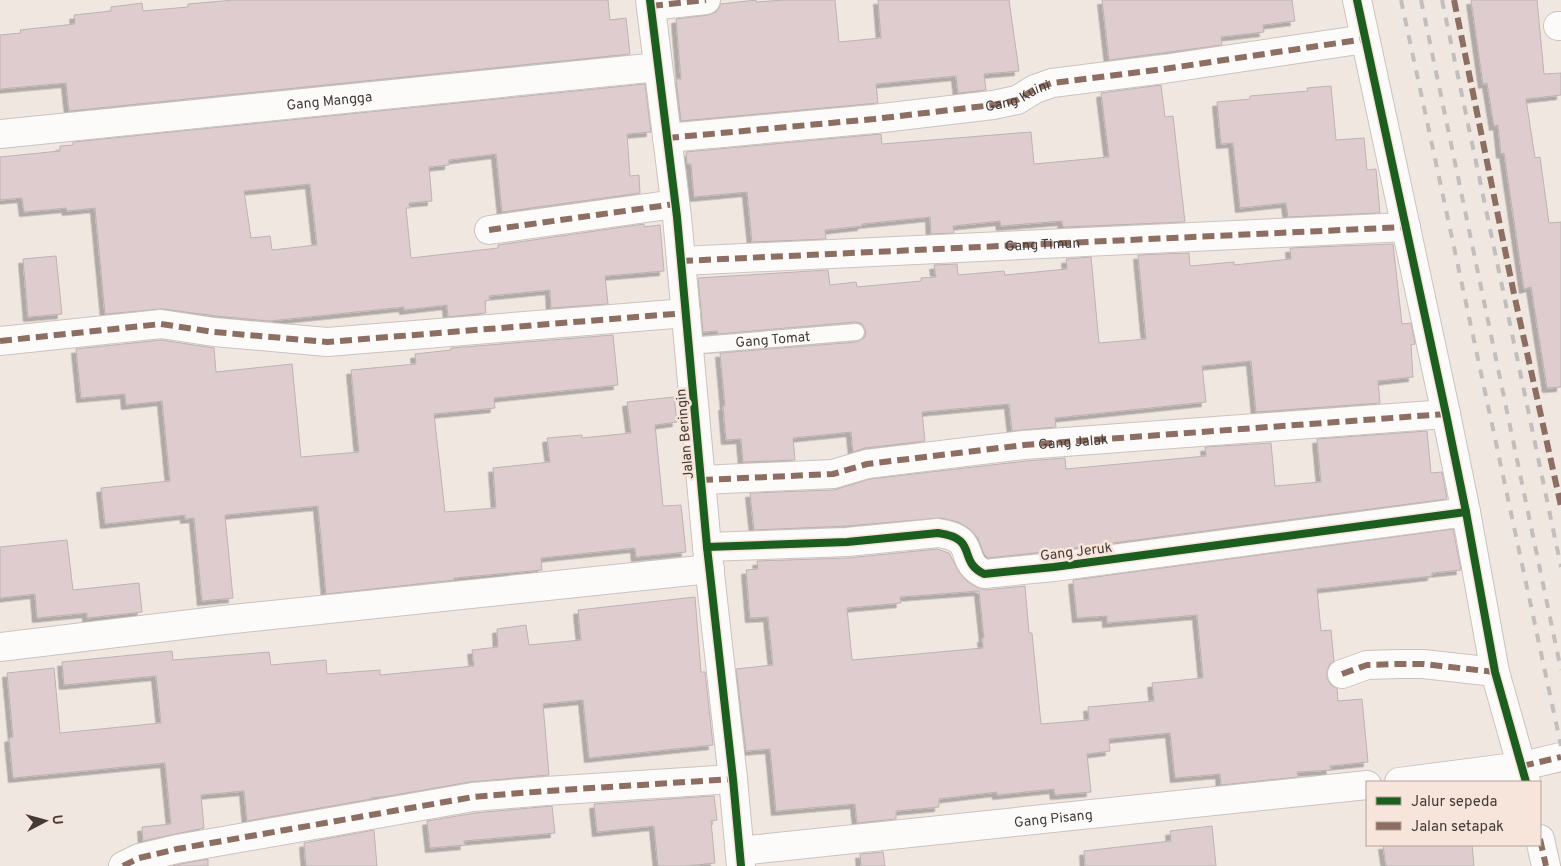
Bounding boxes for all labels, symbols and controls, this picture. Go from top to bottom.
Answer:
street label: Gang Kuini [984,77,1052,116]
street label: Gang Mangga [286,89,373,115]
street label: Gang Timun [1005,235,1081,256]
street label: Gang Tomat [735,329,811,352]
street label: Jalan Beringin [673,388,698,480]
street label: Gang Jalak [1038,432,1109,454]
street label: Gang Jeruk [1039,540,1113,565]
legend [1366,781,1541,846]
text: Jalur sepeda [1411,793,1497,812]
north arrow [20,796,70,846]
street label: Gang Pisang [1013,807,1094,832]
text: U [47,814,65,826]
text: Jalan setapak [1411,818,1504,837]

